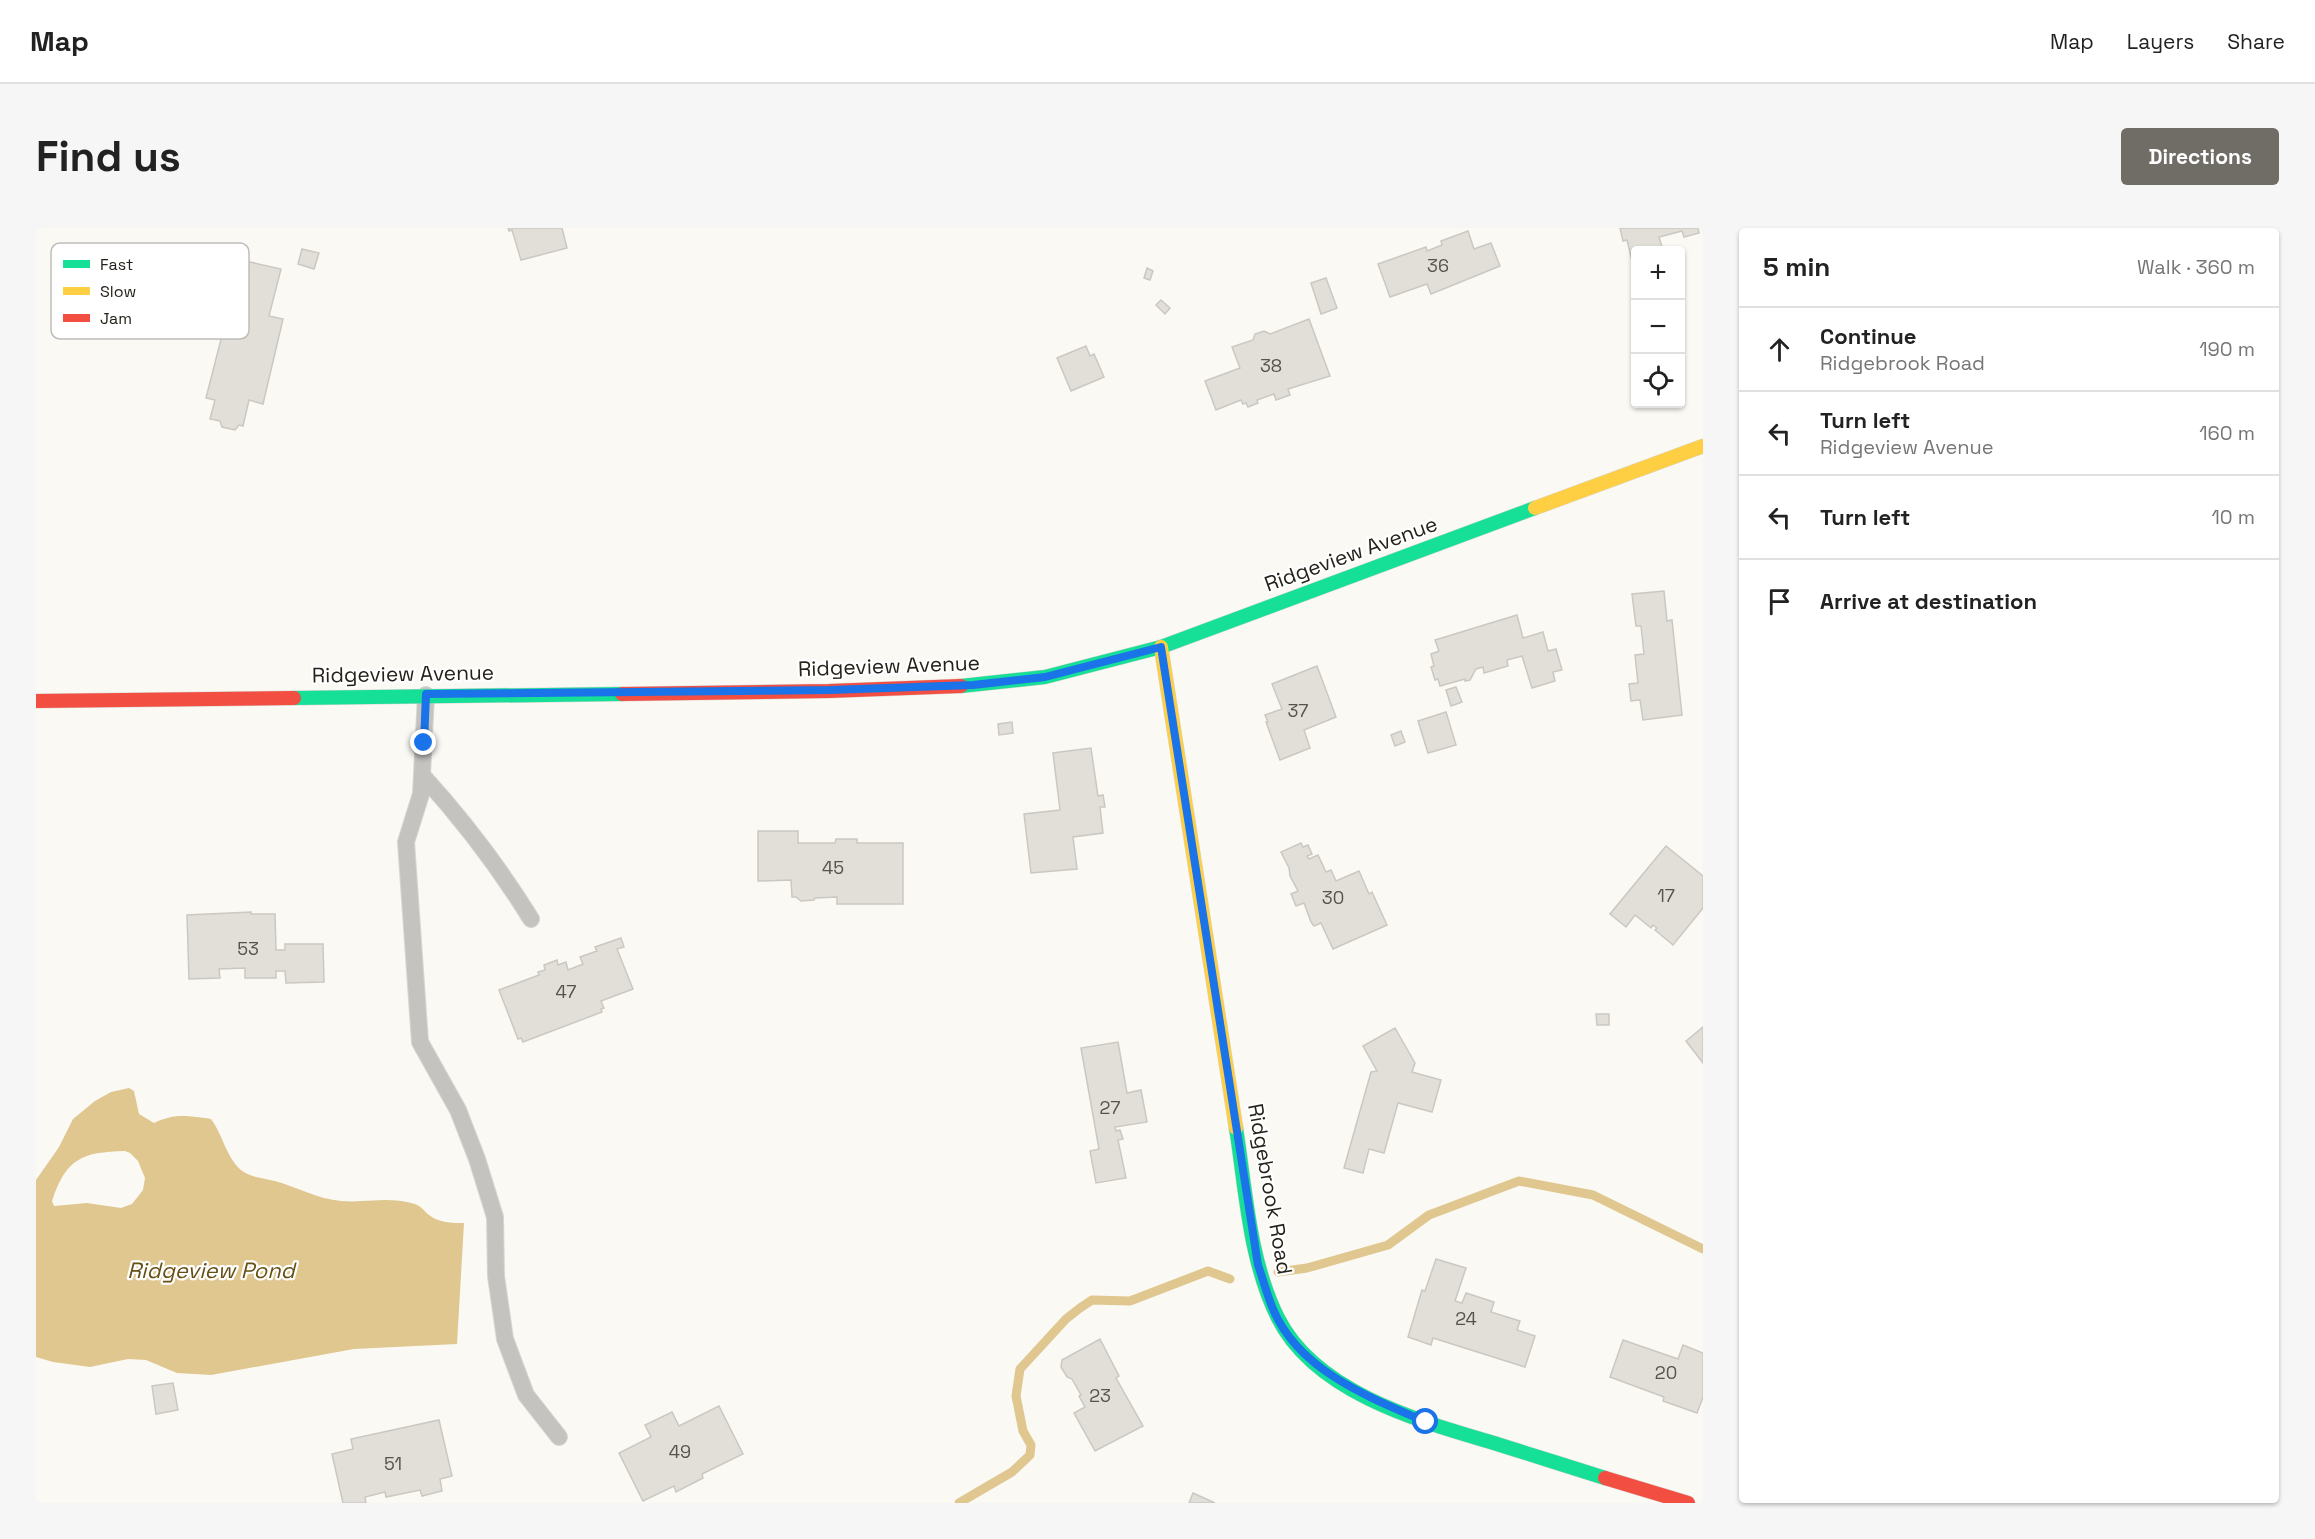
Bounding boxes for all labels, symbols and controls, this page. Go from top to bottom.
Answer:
text: Map [30,23,89,59]
text: Map [2050,28,2094,55]
text: Layers [2127,28,2194,55]
text: Share [2227,28,2285,55]
button: Directions [2121,128,2279,185]
text: Find us [36,130,181,183]
legend [51,243,249,339]
map controls [1631,246,1685,408]
button: + [1631,246,1685,300]
text: 5 min [1763,250,1830,284]
text: Fast [100,254,133,275]
house number: 36 [1427,254,1449,277]
text: Walk · 360 m [2137,254,2255,280]
text: Slow [100,281,136,302]
button: − [1631,300,1685,354]
text: Jam [100,308,132,329]
text: Continue [1820,322,1916,350]
icon: ahead [1763,333,1796,366]
text: 190 m [2199,336,2255,362]
text: Ridgebrook Road [1820,350,1985,376]
house number: 38 [1260,354,1282,377]
button: locate [1631,354,1685,408]
text: Turn left [1820,406,1910,434]
icon: left [1763,417,1796,450]
text: 160 m [2199,420,2255,446]
text: Ridgeview Avenue [1820,434,1994,460]
icon: left [1763,501,1796,534]
text: Turn left [1820,503,1910,531]
text: 10 m [2211,504,2255,530]
street label: Ridgeview Avenue [1261,510,1441,597]
icon: arrive [1763,585,1796,618]
text: Arrive at destination [1820,587,2037,615]
street label: Ridgeview Avenue [797,649,980,682]
street label: Ridgeview Avenue [312,658,494,689]
house number: 37 [1287,699,1309,722]
route end [410,729,436,755]
house number: 45 [822,856,844,879]
house number: 17 [1657,884,1675,907]
house number: 30 [1322,886,1344,909]
house number: 53 [237,937,259,960]
house number: 47 [556,980,576,1003]
house number: 27 [1100,1096,1120,1119]
street label: Ridgebrook Road [1242,1101,1299,1276]
water label: Ridgeview Pond [127,1256,298,1284]
house number: 24 [1455,1307,1477,1330]
house number: 20 [1655,1361,1677,1384]
house number: 23 [1089,1384,1111,1407]
route start [1412,1408,1438,1434]
house number: 49 [669,1440,691,1463]
house number: 51 [384,1452,402,1475]

